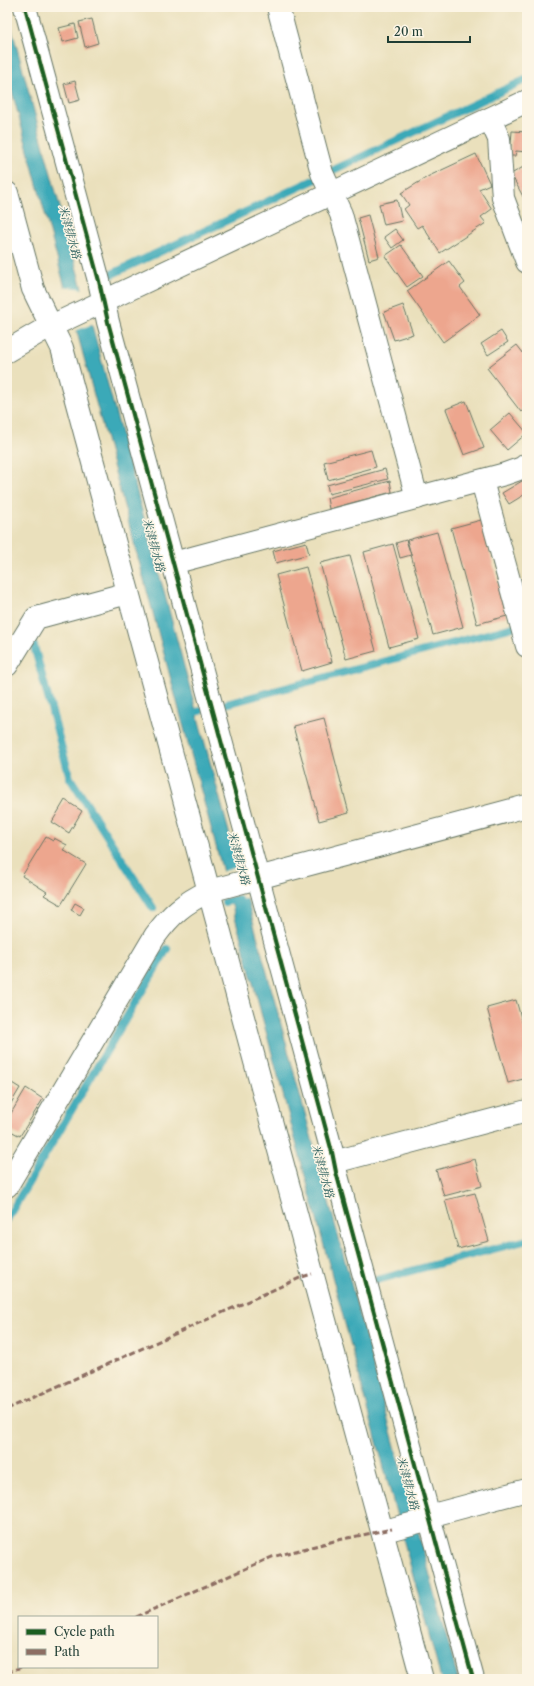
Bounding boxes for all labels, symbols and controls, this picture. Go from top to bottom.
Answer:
scale bar [388,18,470,44]
text: 20 m [394,24,423,39]
water label: 米津排水路 [56,204,84,261]
water label: 米津排水路 [140,517,168,574]
water label: 米津排水路 [225,830,253,887]
water label: 米津排水路 [309,1143,337,1200]
water label: 米津排水路 [394,1455,422,1512]
legend [18,1616,158,1668]
text: Cycle path [54,1624,115,1639]
text: Path [54,1644,80,1659]

